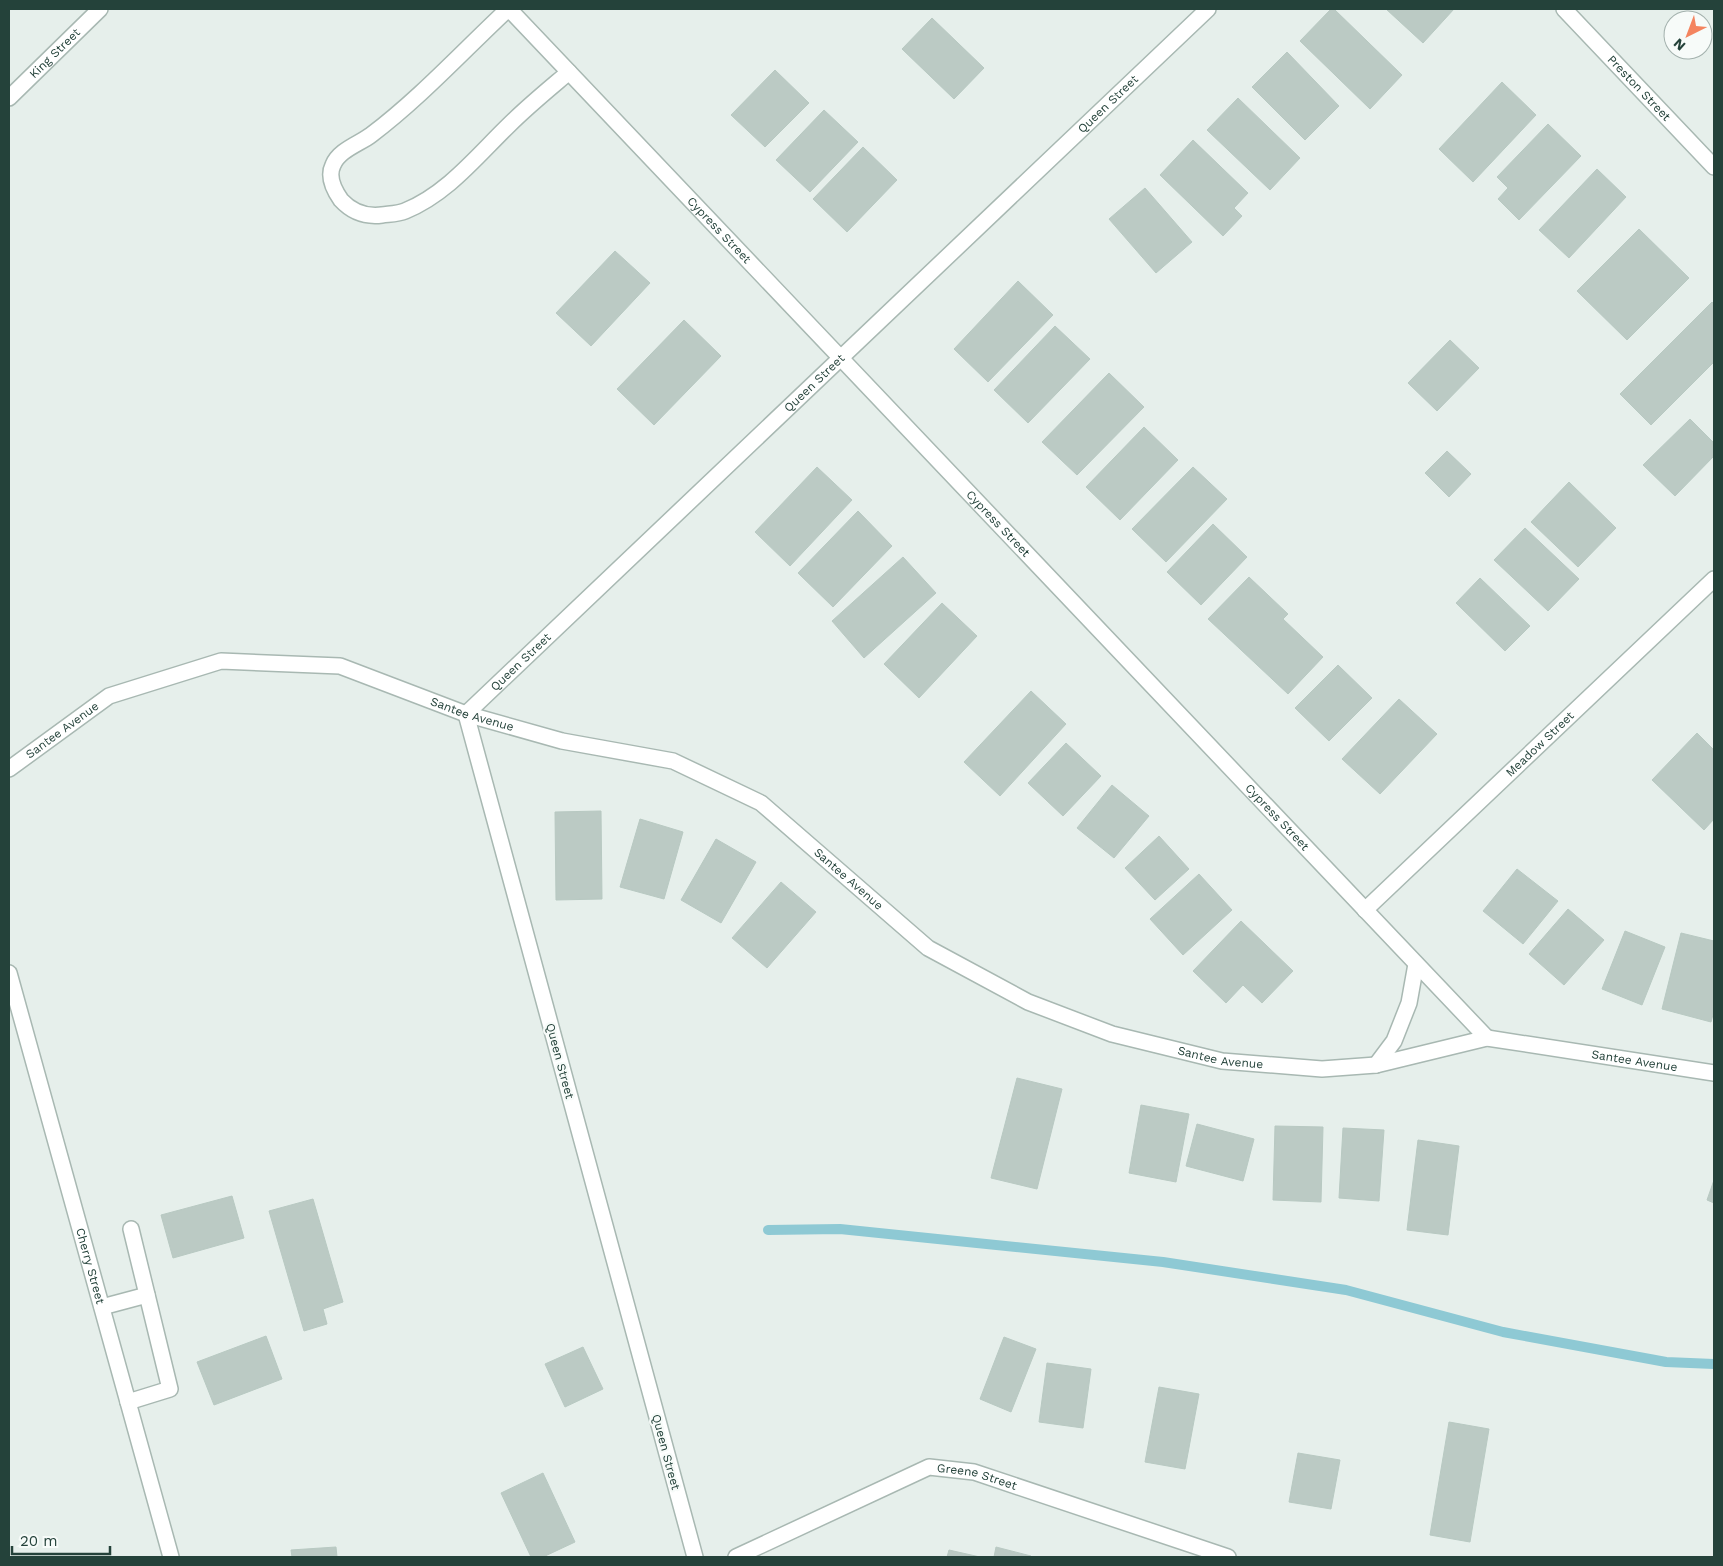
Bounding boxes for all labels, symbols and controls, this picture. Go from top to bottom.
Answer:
north arrow [1663,10,1713,60]
street label: King Street [27,25,83,81]
text: N [1670,35,1689,54]
street label: Preston Street [1605,52,1673,124]
street label: Queen Street [1075,72,1141,136]
street label: Cypress Street [684,194,754,266]
street label: Queen Street [781,351,847,415]
street label: Cypress Street [963,487,1033,560]
street label: Queen Street [488,630,554,694]
street label: Santee Avenue [428,694,515,734]
street label: Santee Avenue [23,699,102,761]
street label: Meadow Street [1503,709,1577,780]
street label: Cypress Street [1242,781,1312,853]
street label: Santee Avenue [811,845,886,913]
street label: Queen Street [543,1022,577,1100]
street label: Santee Avenue [1176,1043,1264,1071]
street label: Santee Avenue [1591,1047,1678,1074]
street label: Cherry Street [73,1226,108,1306]
street label: Queen Street [649,1413,683,1491]
street label: Greene Street [936,1461,1019,1493]
scale bar [12,1524,110,1556]
text: 20 m [20,1532,58,1550]

